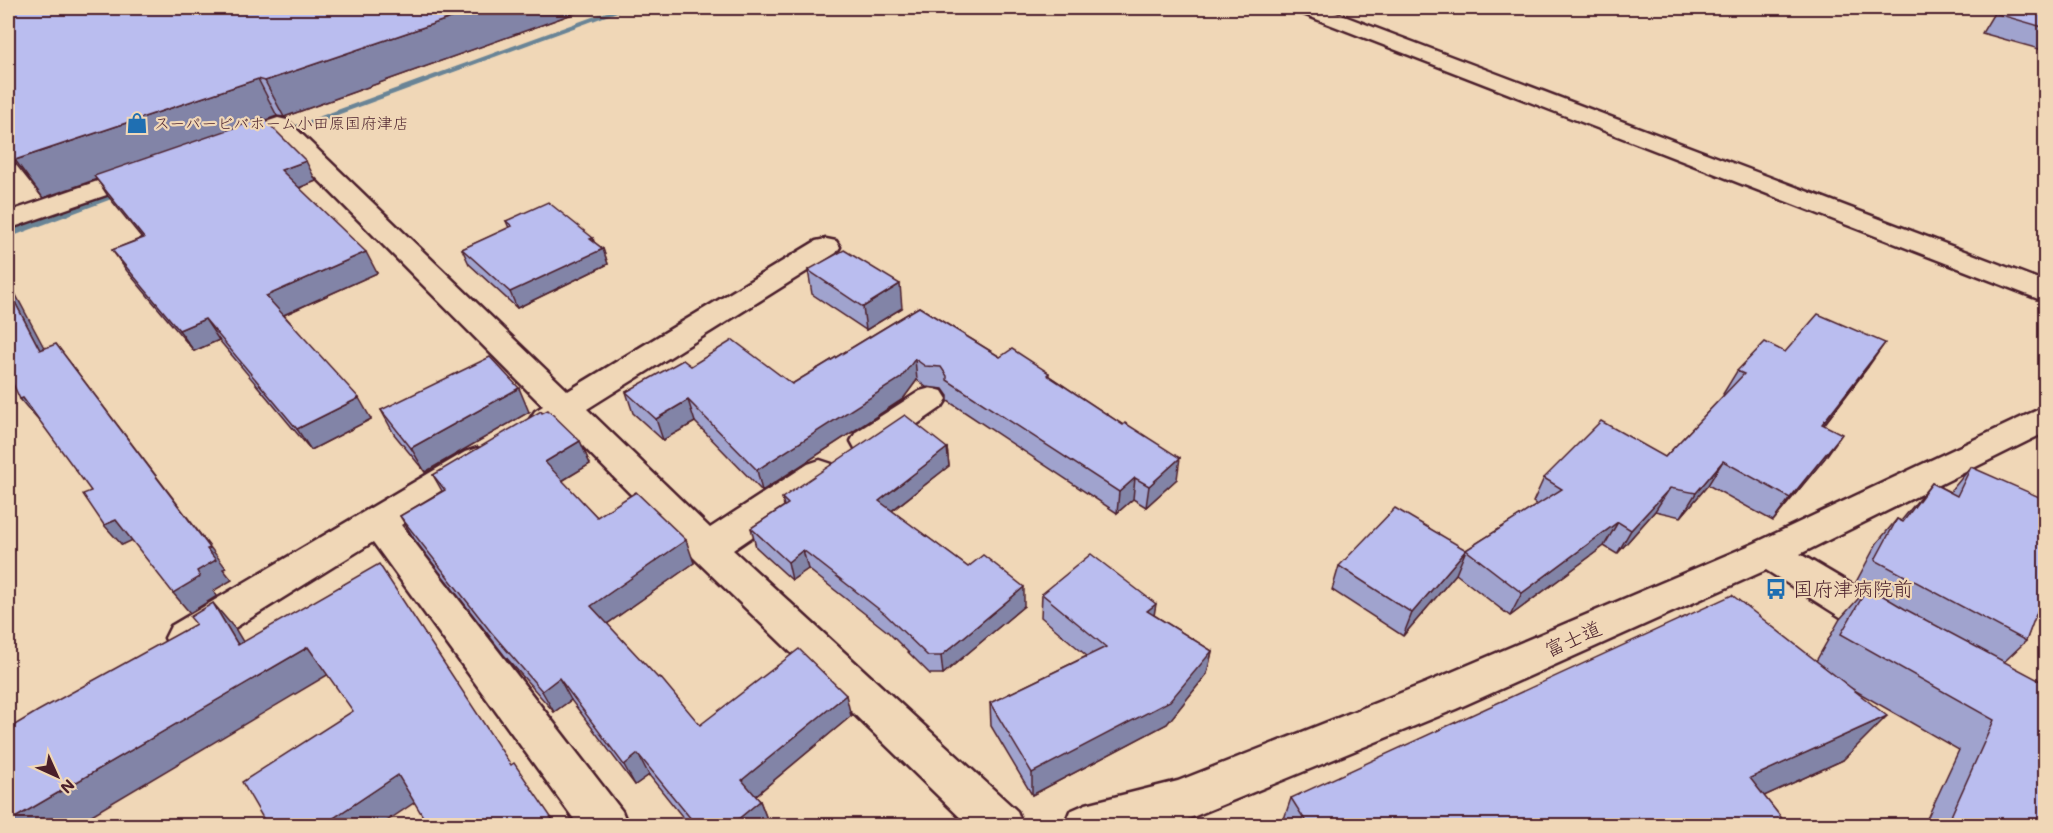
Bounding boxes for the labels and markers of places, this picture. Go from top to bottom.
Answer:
shop icon: スーパービバホーム小田原国府津店 [125,111,149,135]
place label: スーパービバホーム小田原国府津店 [154,112,409,133]
place label: 国府津病院前 [1793,575,1913,601]
bus stop icon: 国府津病院前 [1764,577,1788,601]

